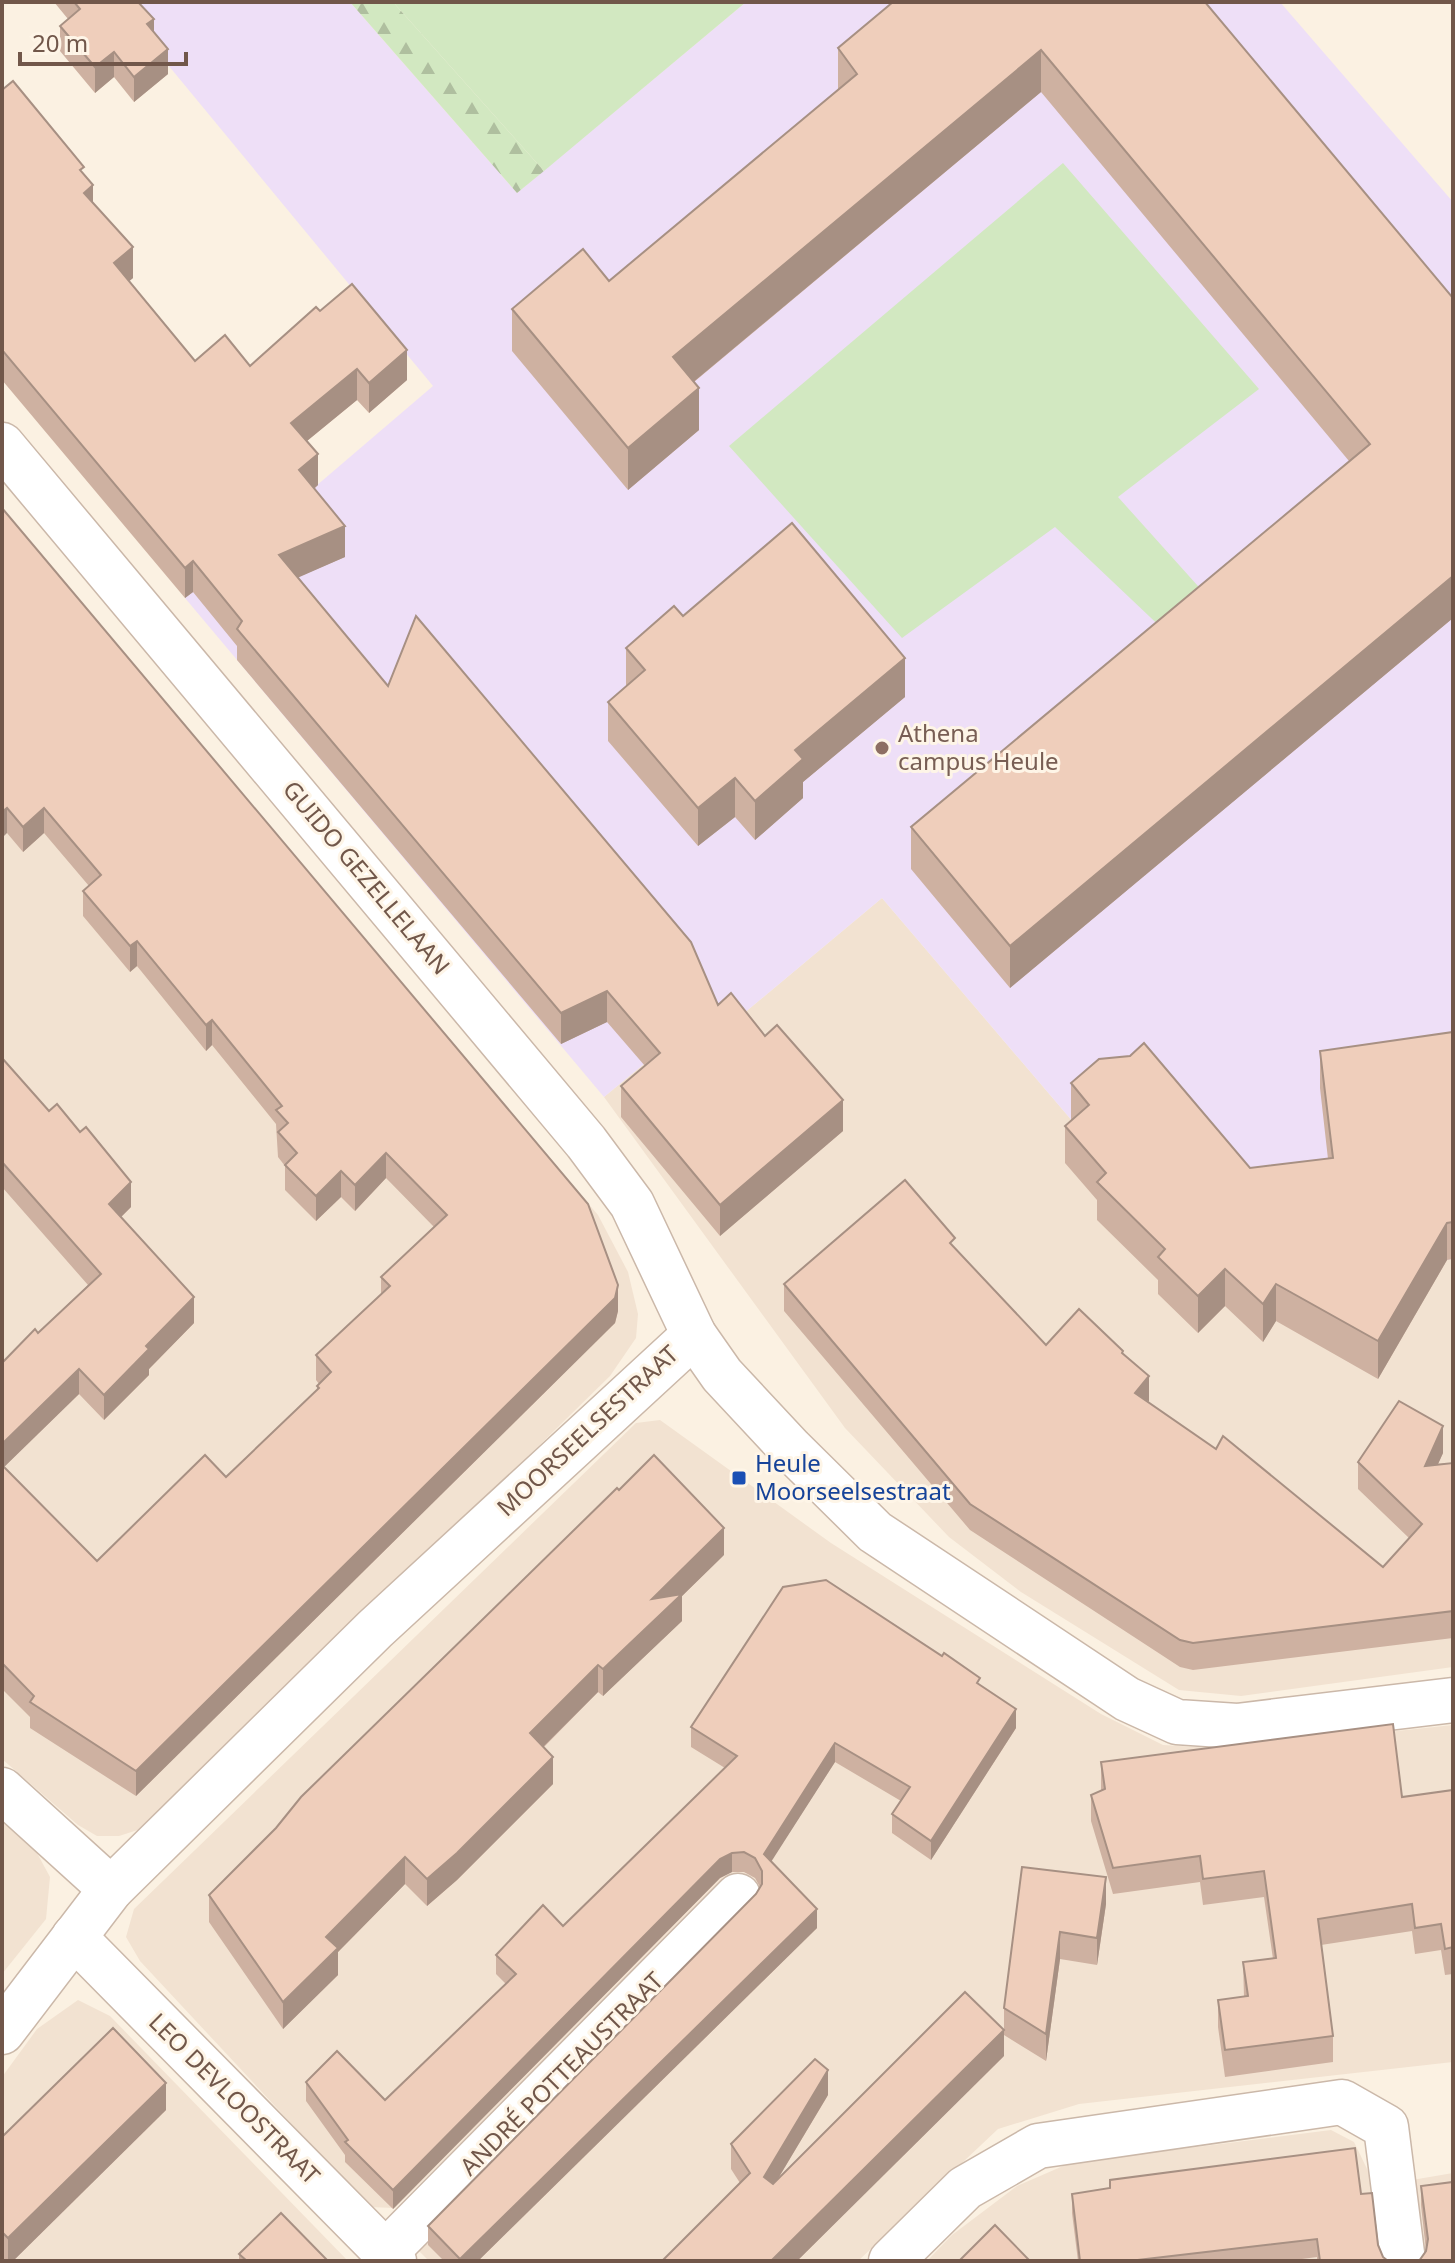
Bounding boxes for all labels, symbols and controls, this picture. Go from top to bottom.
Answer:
scale bar [20,16,186,66]
text: 20 m [32,26,88,59]
place label: Athena campus Heule [898,716,1059,777]
marker: Athena campus Heule [873,739,891,757]
street label: GUIDO GEZELLELAAN [276,773,458,981]
street label: MOORSEELSESTRAAT [489,1337,685,1523]
place label: Heule Moorseelsestraat [755,1446,951,1507]
marker: Heule Moorseelsestraat [730,1469,748,1487]
street label: ANDRÉ POTTEAUSTRAAT [452,1963,670,2182]
street label: LEO DEVLOOSTRAAT [142,2005,328,2191]

